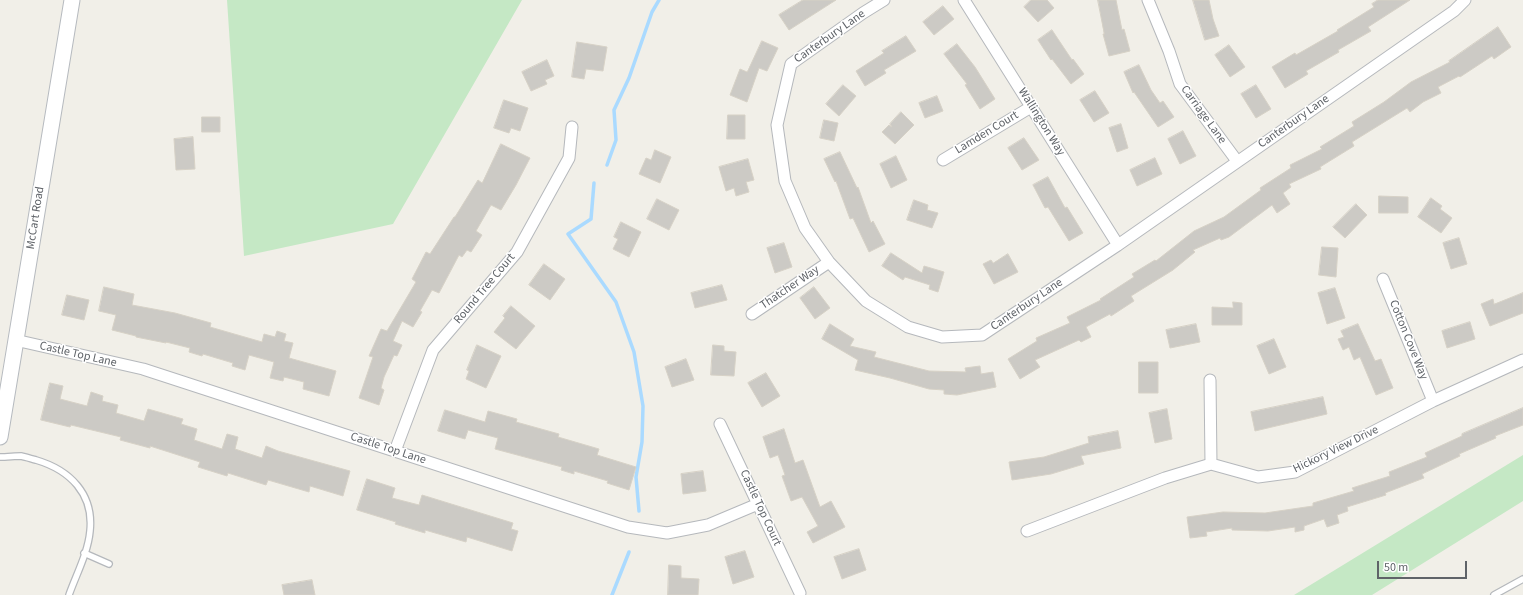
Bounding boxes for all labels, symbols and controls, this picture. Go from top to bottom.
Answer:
street label: Canterbury Lane [792,7,868,67]
street label: Carriage Lane [1177,83,1229,147]
street label: Wallington Way [1014,85,1068,159]
street label: Canterbury Lane [1256,92,1332,152]
street label: Lamden Court [953,108,1021,158]
street label: McCart Road [24,186,48,250]
street label: Round Tree Court [451,251,519,327]
street label: Thatcher Way [758,263,822,313]
street label: Canterbury Lane [988,276,1066,334]
street label: Cotton Cove Way [1386,298,1430,382]
street label: Castle Top Lane [38,339,118,371]
street label: Hickory View Drive [1291,423,1381,477]
street label: Castle Top Lane [348,430,428,468]
street label: Castle Top Court [736,468,784,548]
scale bar [1379,553,1469,579]
text: 50 m [1384,559,1408,576]

